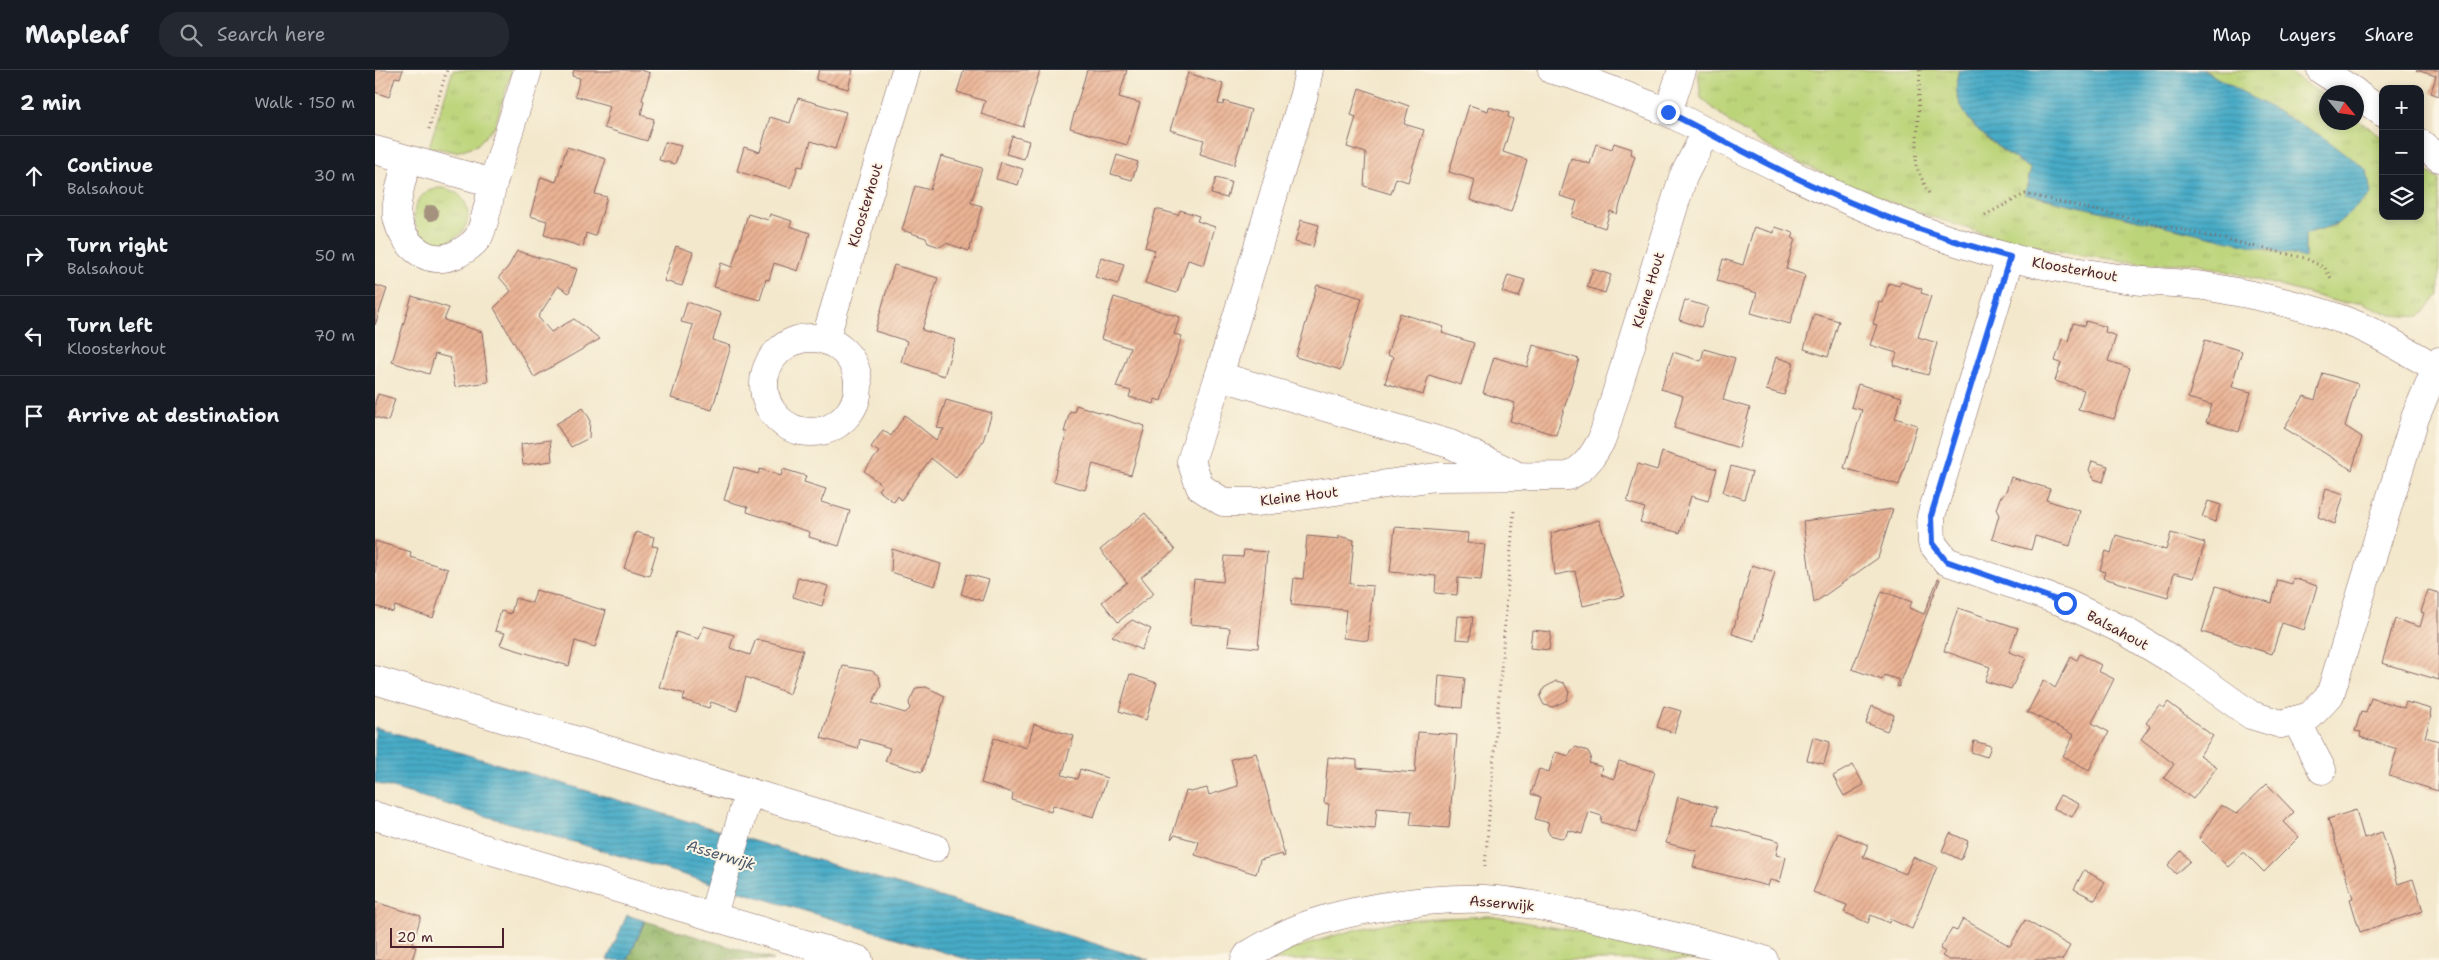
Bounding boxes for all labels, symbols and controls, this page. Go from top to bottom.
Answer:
search box [159,12,509,57]
text: Mapleaf [25,19,129,51]
icon: search [177,21,205,49]
text: Search here [217,22,325,47]
text: Map [2213,23,2251,47]
text: Layers [2279,23,2336,47]
text: Share [2364,23,2414,47]
north arrow [2319,85,2364,130]
map controls [2379,85,2424,220]
button: + [2379,85,2424,130]
text: 2 min [20,89,81,117]
text: Walk · 150 m [254,92,355,113]
route end [1657,101,1680,124]
button: − [2379,130,2424,175]
text: Continue [67,153,153,178]
street label: Kloosterhout [844,161,886,249]
icon: ahead [20,162,48,190]
text: 30 m [314,165,355,186]
button: layers [2379,175,2424,220]
text: Balsahout [67,178,144,199]
text: Turn right [67,233,168,258]
icon: right [20,242,48,270]
text: 50 m [315,245,355,266]
street label: Kleine Hout [1628,250,1668,330]
street label: Kloosterhout [2031,253,2119,285]
text: Balsahout [67,258,144,279]
text: Turn left [67,313,153,338]
icon: left [20,322,48,350]
text: 70 m [314,325,355,346]
text: Kloosterhout [67,338,166,359]
icon: arrive [20,402,48,430]
text: Arrive at destination [67,403,279,428]
street label: Kleine Hout [1259,482,1339,510]
route start [2054,592,2077,615]
street label: Balsahout [2084,606,2152,654]
water label: Asserwijk [684,835,758,875]
street label: Asserwijk [1469,891,1535,915]
scale bar [390,925,504,948]
text: 20 m [397,928,433,946]

